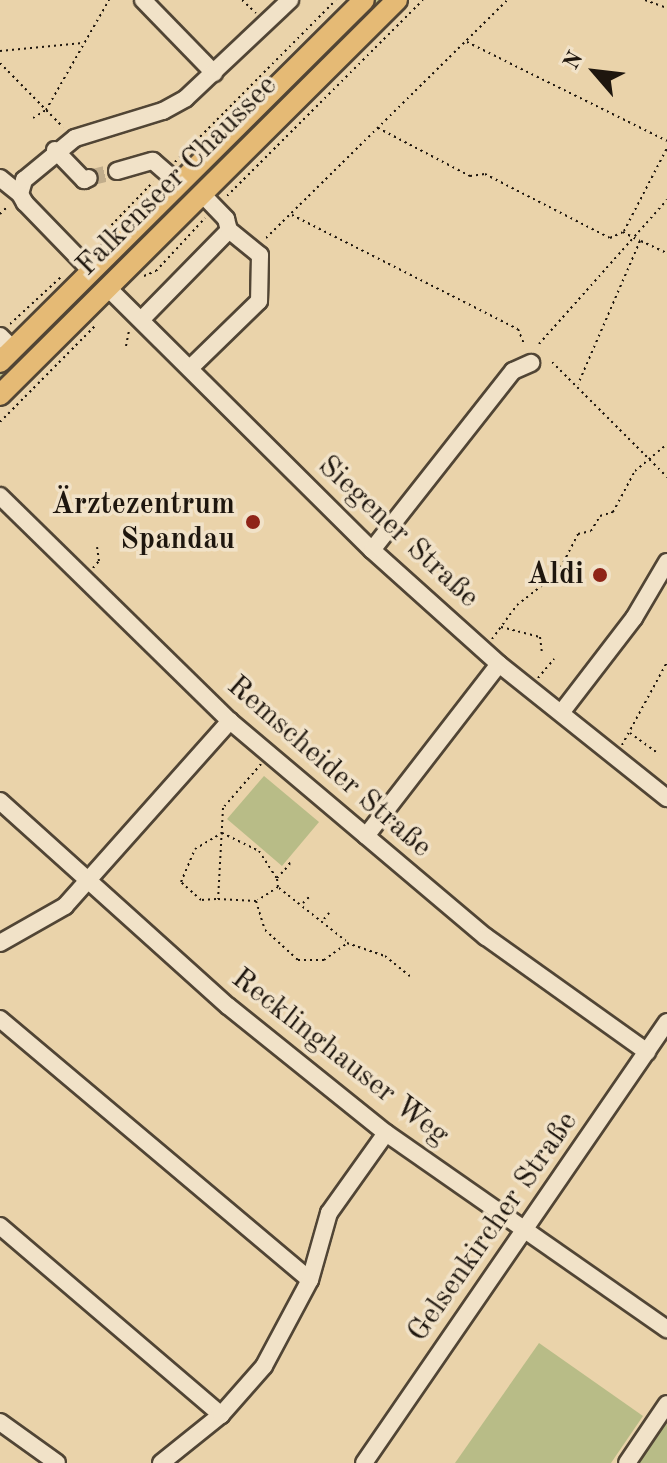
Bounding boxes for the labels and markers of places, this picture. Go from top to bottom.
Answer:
place label: Ärztezentrum Spandau [51,487,235,558]
marker: Ärztezentrum Spandau [242,511,264,533]
place label: Aldi [527,557,584,593]
marker: Aldi [591,566,609,584]

